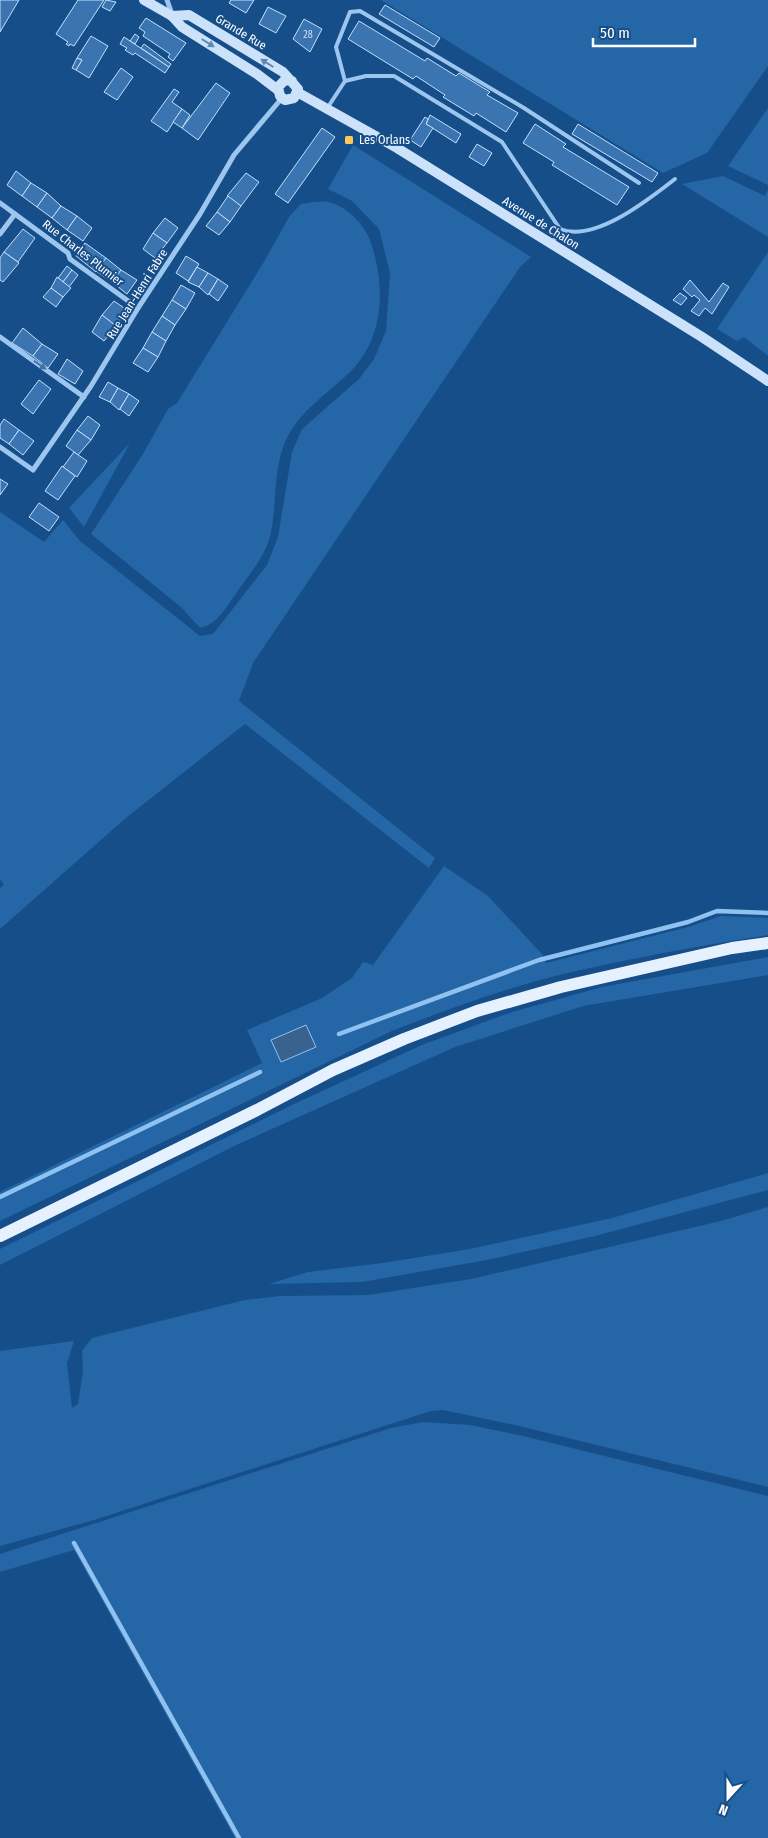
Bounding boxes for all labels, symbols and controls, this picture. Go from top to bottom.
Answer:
street label: Grande Rue [213,11,269,53]
scale bar [593,15,696,47]
text: 50 m [600,24,630,42]
house number: 28 [303,29,313,41]
one-way arrow [201,38,214,47]
one-way arrow [260,58,274,67]
place label: Les Orlans [359,133,410,147]
marker: Les Orlans [343,134,355,146]
street label: Avenue de Chalon [500,194,582,252]
street label: Rue Charles Plumier [40,217,127,289]
street label: Rue Jean-Henri Fabre [104,246,170,342]
one-way arrow [33,360,47,370]
north arrow [703,1773,753,1823]
text: N [717,1800,730,1819]

